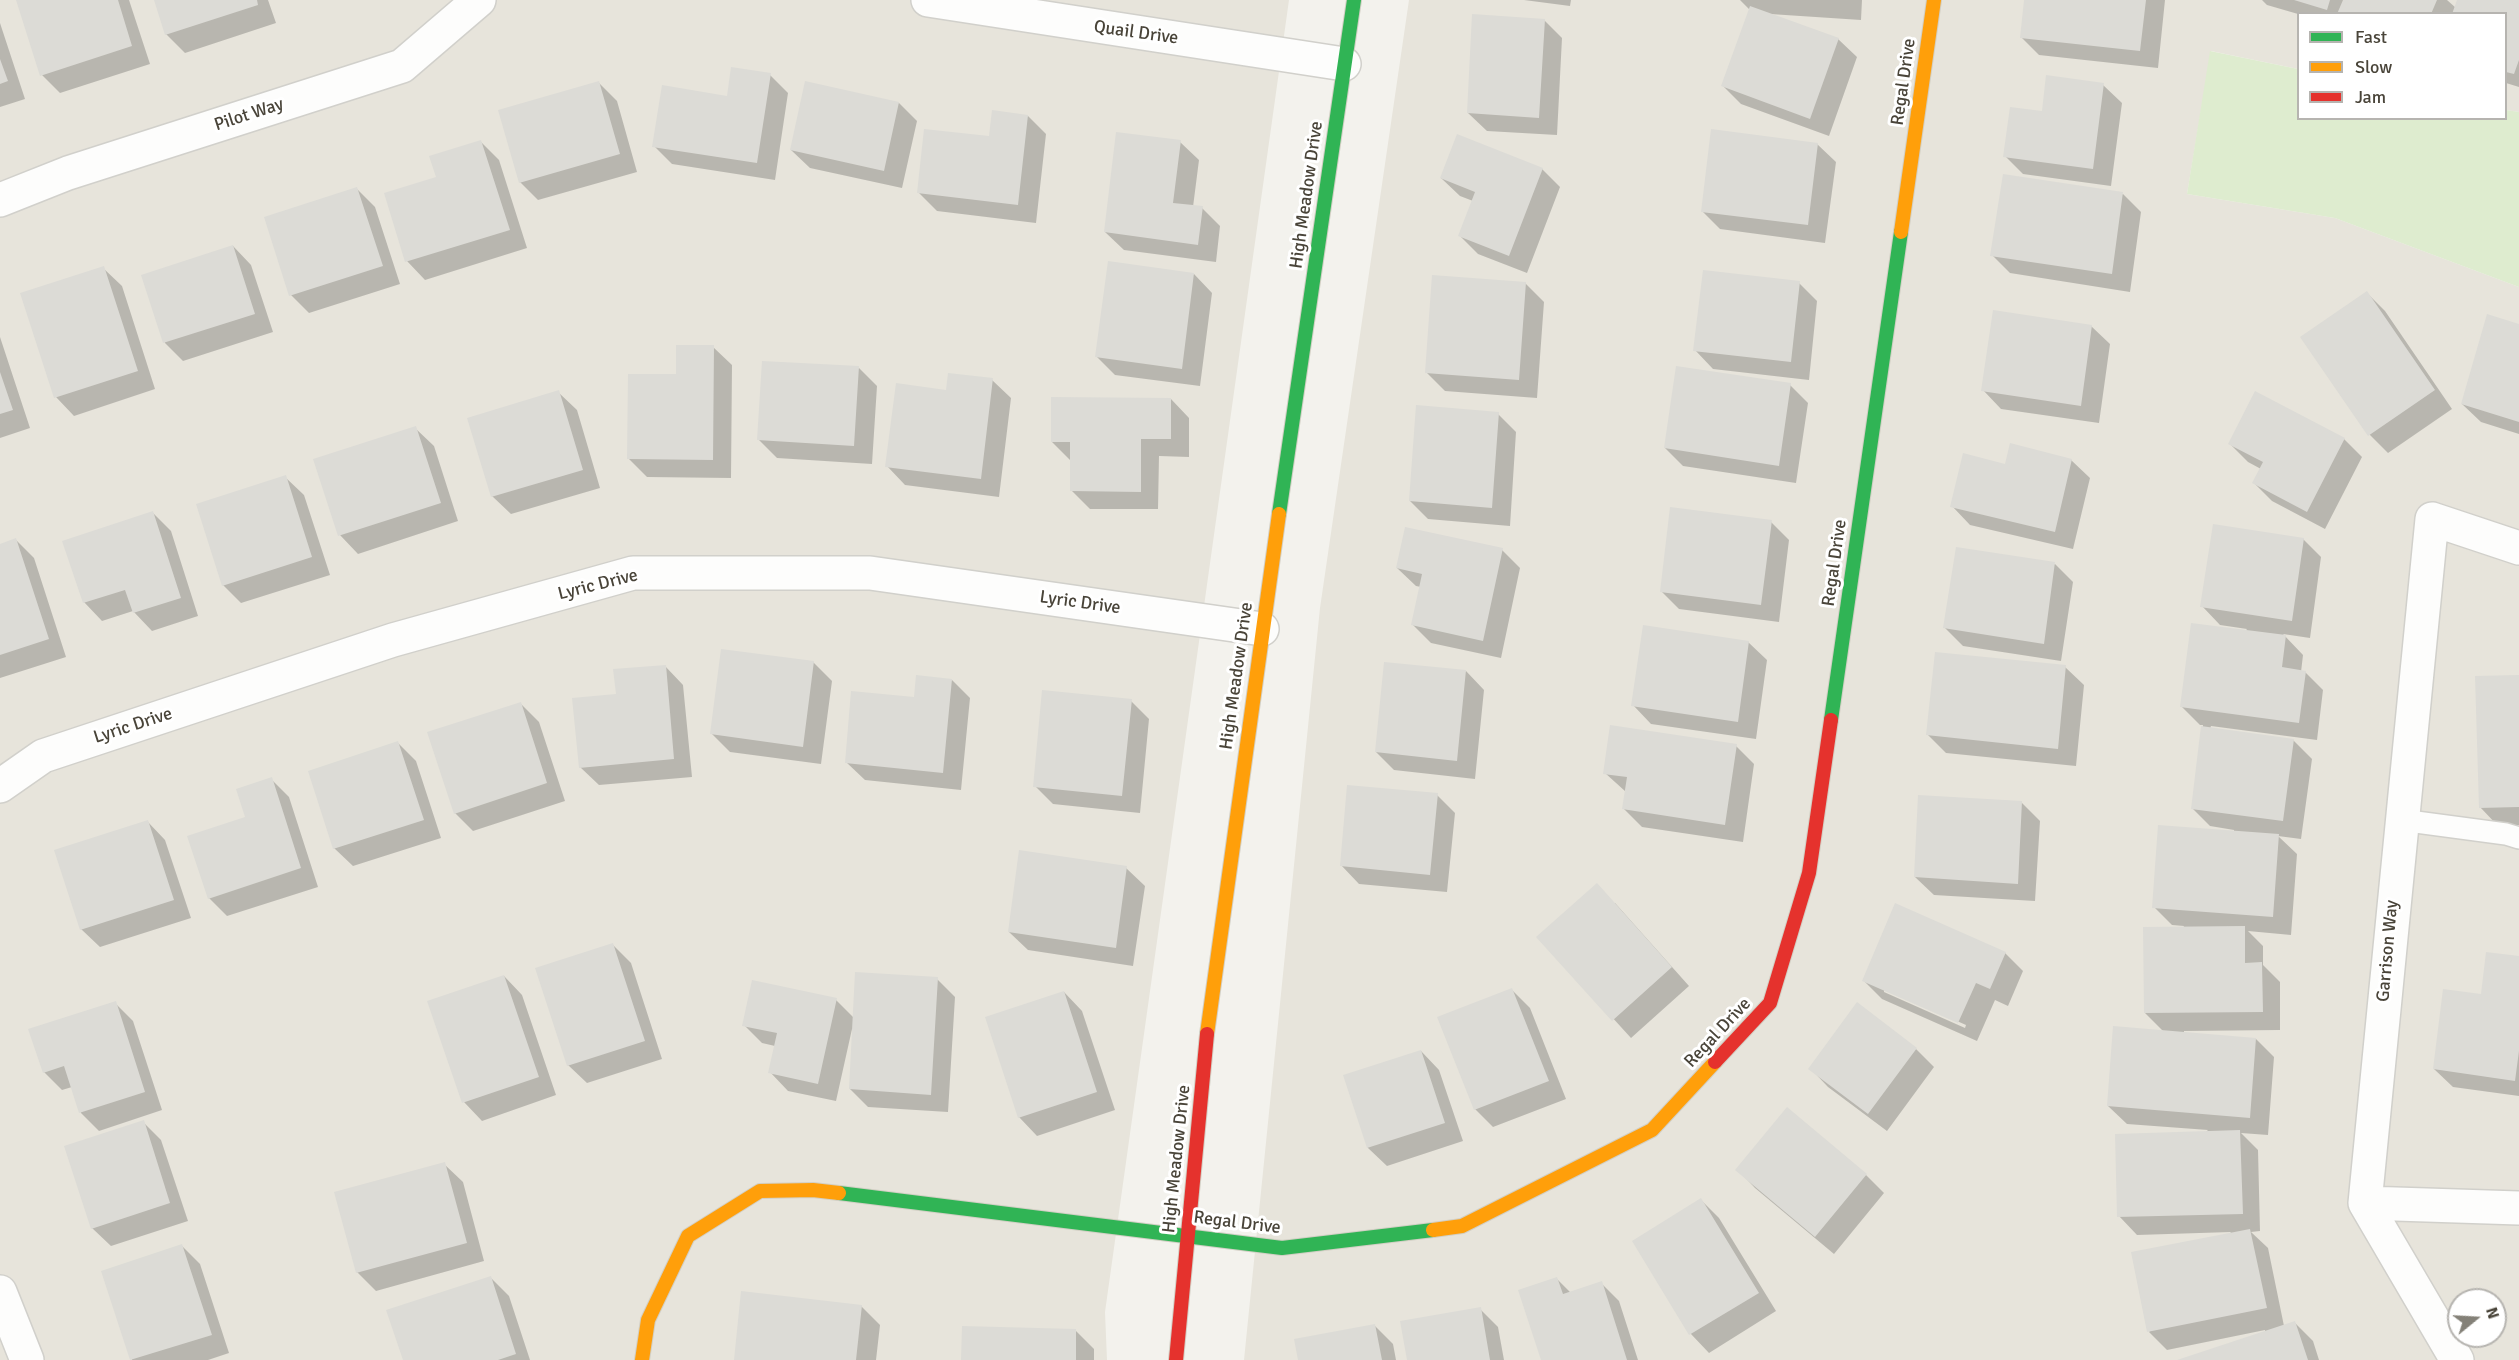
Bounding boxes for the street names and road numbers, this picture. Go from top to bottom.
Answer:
street label: Quail Drive [1092,16,1180,50]
street label: Regal Drive [1887,37,1921,127]
street label: Pilot Way [212,94,286,136]
street label: High Meadow Drive [1286,120,1328,270]
street label: Regal Drive [1818,518,1852,608]
street label: Lyric Drive [556,565,640,605]
street label: Lyric Drive [1038,587,1122,619]
street label: High Meadow Drive [1216,601,1258,751]
street label: Lyric Drive [91,703,175,749]
street label: Garrison Way [2373,899,2403,1003]
street label: Regal Drive [1680,994,1756,1072]
street label: High Meadow Drive [1158,1084,1196,1234]
street label: Regal Drive [1192,1207,1282,1239]

